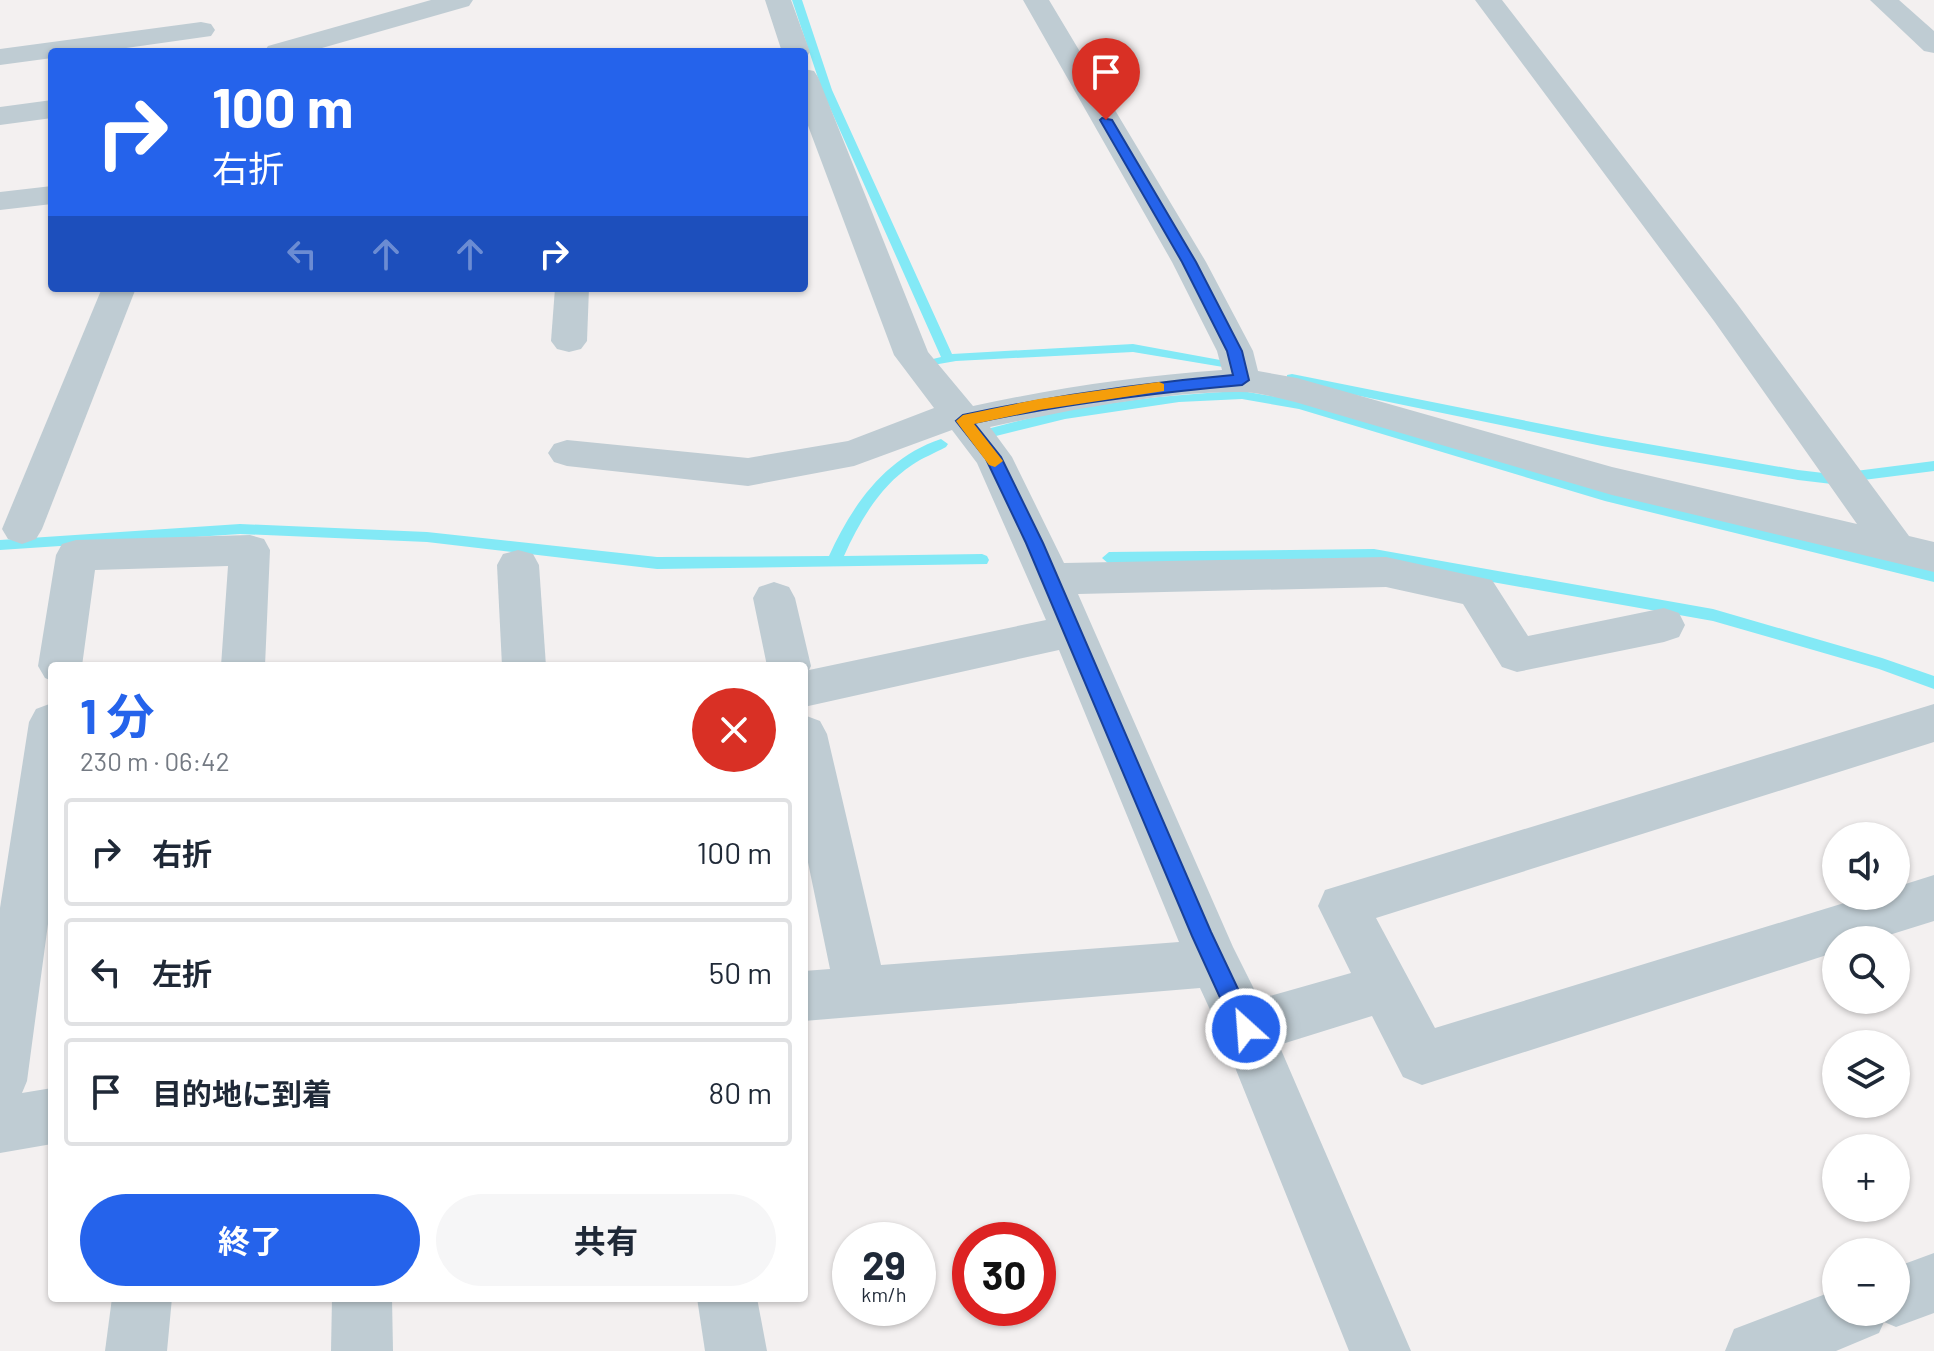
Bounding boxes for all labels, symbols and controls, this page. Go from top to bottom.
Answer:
pin [1072,38,1140,120]
icon: arrive [1084,50,1128,94]
text: 100 m [212,72,354,139]
icon: right [80,80,184,184]
text: 右折 [212,146,284,189]
icon: left [280,232,324,276]
icon: ahead [364,232,408,276]
icon: ahead [448,232,492,276]
icon: right [532,232,576,276]
text: 1 分 [80,686,155,744]
button: close [692,688,776,772]
text: 230 m · 06:42 [80,745,230,776]
map controls [1822,822,1910,1326]
button: sound [1822,822,1910,910]
icon: right [84,830,128,874]
text: 100 m [697,834,772,870]
text: 右折 [152,835,212,871]
button: search [1822,926,1910,1014]
icon: left [84,950,128,994]
text: 50 m [709,954,772,990]
text: 左折 [152,955,212,991]
position arrow [1204,987,1288,1071]
button: layers [1822,1030,1910,1118]
icon: arrive [84,1070,128,1114]
text: 80 m [709,1074,772,1110]
text: 目的地に到着 [152,1075,332,1111]
button: + [1822,1134,1910,1222]
button: 終了 [80,1194,420,1286]
button: 共有 [436,1194,776,1286]
speed limit sign: 30 [952,1222,1056,1326]
button: − [1822,1238,1910,1326]
text: 29 [862,1240,906,1288]
text: km/h [861,1282,907,1306]

